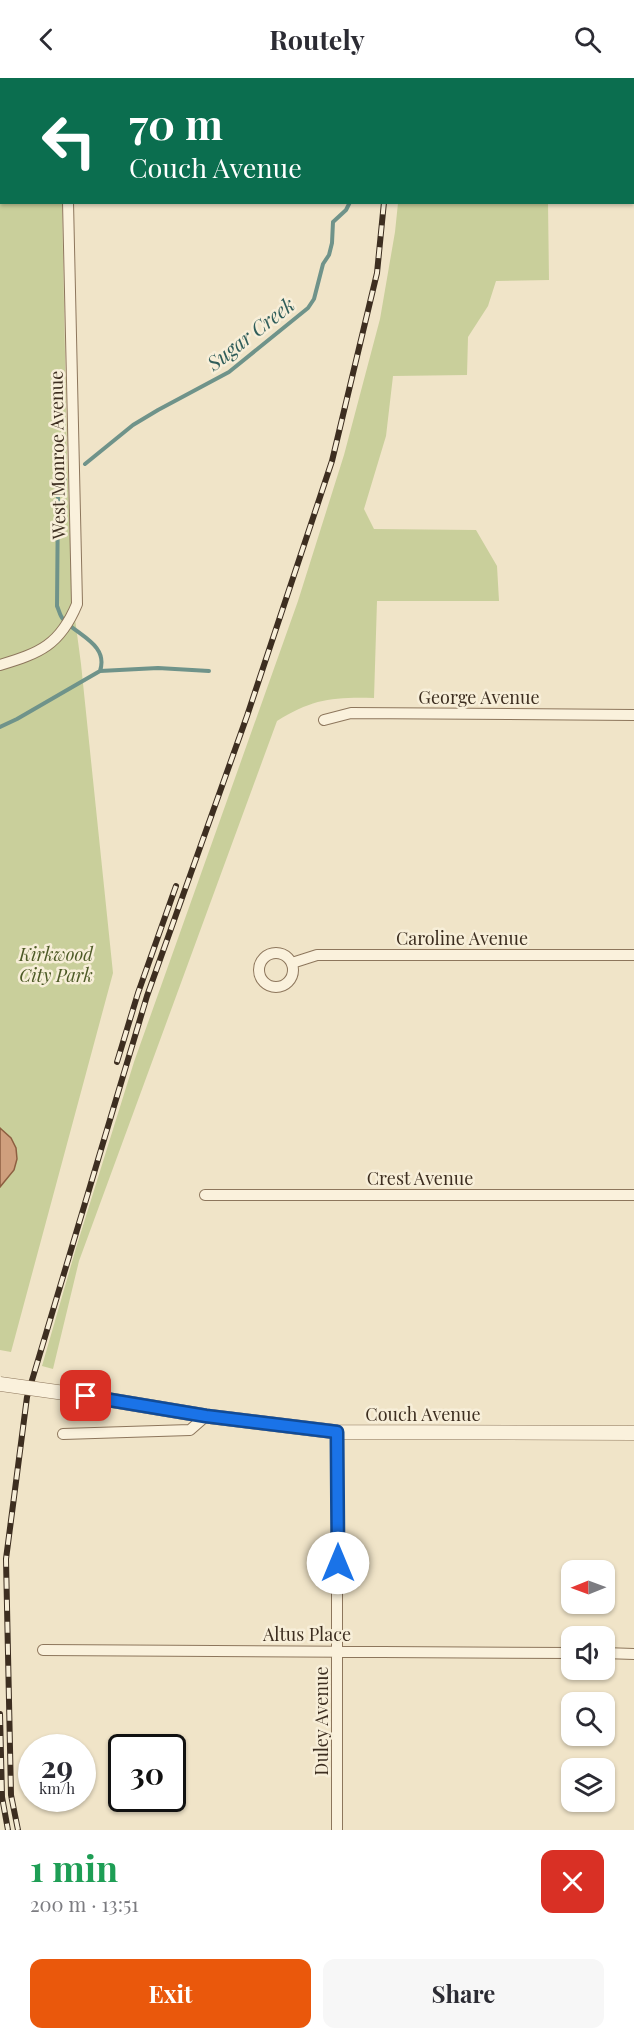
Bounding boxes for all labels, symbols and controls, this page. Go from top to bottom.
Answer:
text: Routely [269,21,365,57]
icon: back [30,23,63,56]
icon: search [571,23,604,56]
text: 70 m [129,95,223,151]
icon: left [30,102,108,180]
text: Couch Avenue [129,149,302,185]
water label: Sugar Creek [200,290,299,376]
street label: West Monroe Avenue [44,370,70,541]
street label: George Avenue [418,685,540,709]
street label: Caroline Avenue [396,926,528,950]
park label: Kirkwood City Park [18,942,94,987]
street label: Crest Avenue [367,1166,473,1190]
pin [60,1370,111,1421]
icon: arrive [69,1379,102,1412]
street label: Couch Avenue [365,1402,481,1426]
position arrow [306,1531,370,1595]
north arrow [561,1560,615,1614]
map controls [561,1560,615,1812]
street label: Altus Place [262,1622,351,1646]
button: sound [561,1626,615,1680]
street label: Duley Avenue [309,1666,333,1776]
button: search [561,1692,615,1746]
speed limit sign: 30 [108,1734,186,1812]
text: 29 [41,1746,73,1786]
button: layers [561,1758,615,1812]
text: km/h [39,1778,75,1798]
text: 1 min [30,1843,118,1891]
button: close [541,1850,604,1913]
text: 200 m · 13:51 [30,1890,139,1917]
button: Exit [30,1959,311,2028]
button: Share [323,1959,604,2028]

